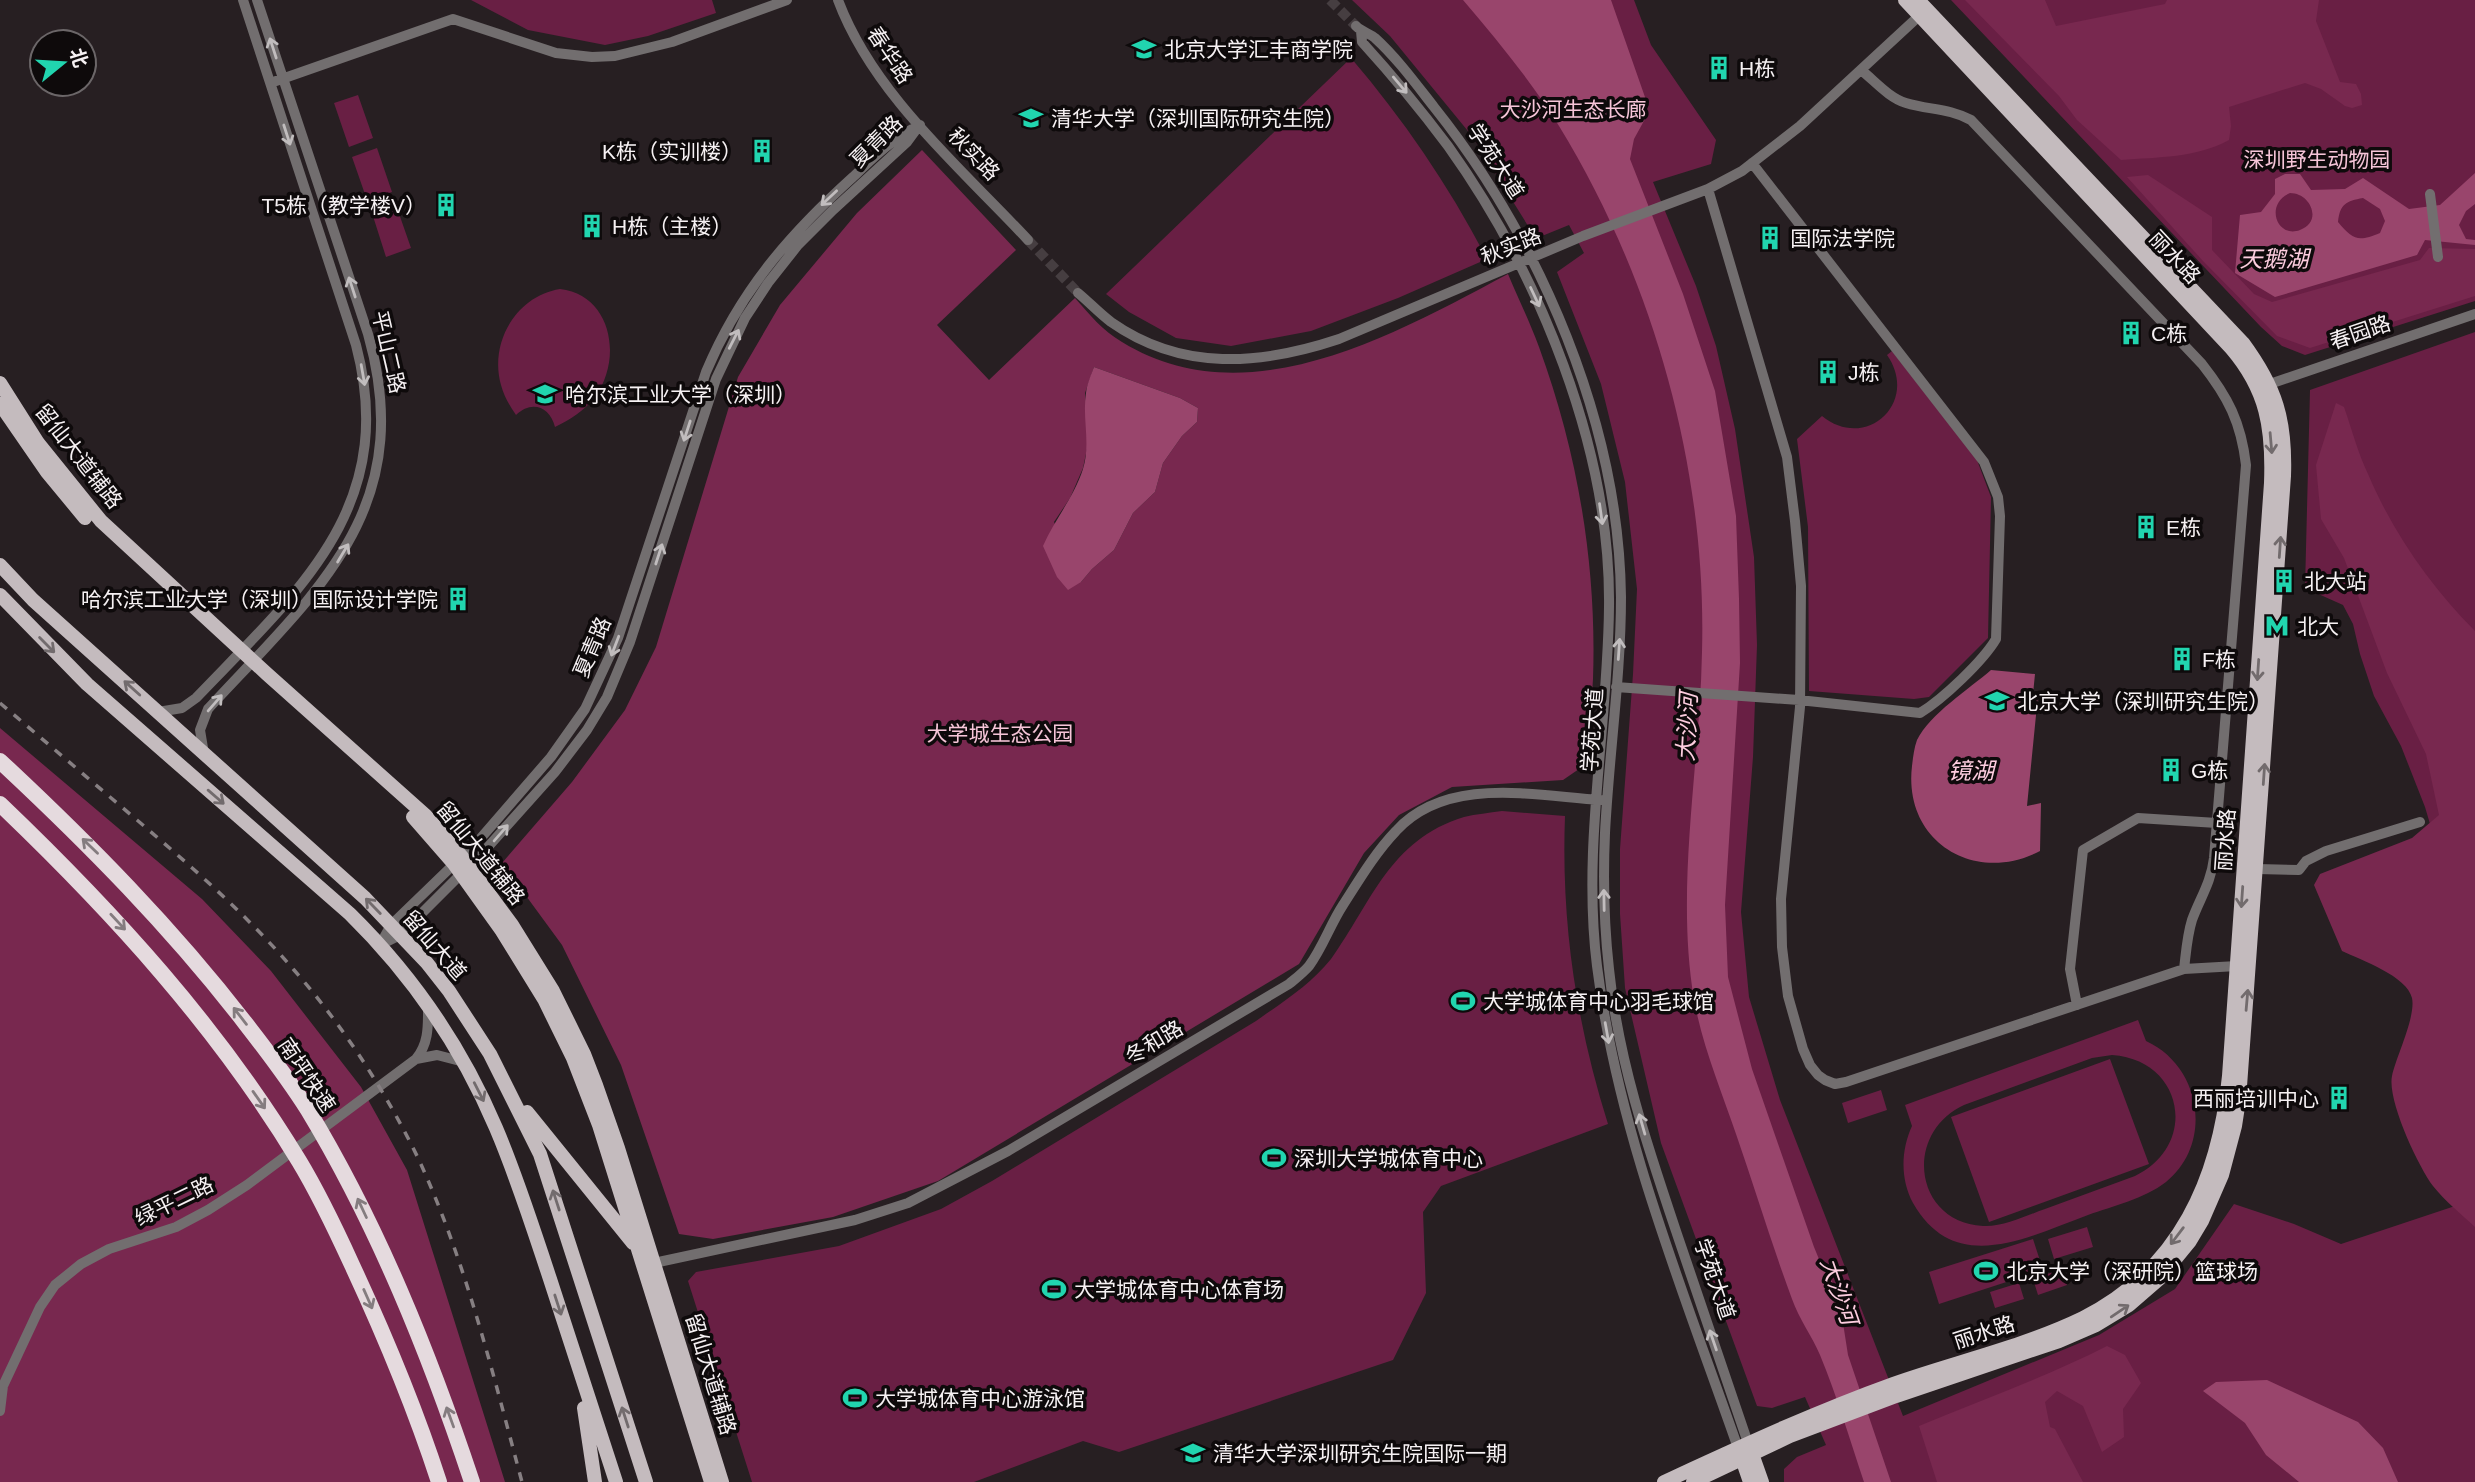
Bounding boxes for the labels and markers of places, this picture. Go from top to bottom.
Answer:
school or university icon: 北京大学汇丰商学院 [1130,35,1158,63]
place label: 北京大学汇丰商学院 [1164,38,1353,61]
building icon: H栋 [1705,54,1733,82]
place label: H栋 [1739,57,1775,80]
school or university icon: 清华大学（深圳国际研究生院） [1017,104,1045,132]
place label: 清华大学（深圳国际研究生院） [1051,107,1345,130]
building icon: K栋（实训楼） [748,137,776,165]
place label: K栋（实训楼） [602,140,742,163]
building icon: T5栋（教学楼V） [432,191,460,219]
place label: T5栋（教学楼V） [261,194,426,217]
building icon: H栋（主楼） [578,212,606,240]
place label: H栋（主楼） [612,215,732,238]
building icon: 国际法学院 [1756,224,1784,252]
place label: 国际法学院 [1790,227,1895,250]
building icon: C栋 [2117,319,2145,347]
place label: C栋 [2151,322,2187,345]
building icon: J栋 [1814,358,1842,386]
place label: J栋 [1848,361,1880,384]
school or university icon: 哈尔滨工业大学（深圳） [531,380,559,408]
place label: 哈尔滨工业大学（深圳） [565,383,796,406]
building icon: E栋 [2132,513,2160,541]
place label: E栋 [2166,516,2201,539]
building icon: 北大站 [2270,567,2298,595]
place label: 北大站 [2304,570,2367,593]
building icon: 哈尔滨工业大学（深圳）国际设计学院 [444,585,472,613]
place label: 哈尔滨工业大学（深圳）国际设计学院 [81,588,438,611]
metro station icon: 北大 [2263,612,2291,640]
place label: 北大 [2297,615,2339,638]
building icon: F栋 [2168,645,2196,673]
place label: F栋 [2202,648,2236,671]
school or university icon: 北京大学（深圳研究生院） [1983,687,2011,715]
place label: 北京大学（深圳研究生院） [2017,690,2269,713]
building icon: G栋 [2157,756,2185,784]
place label: G栋 [2191,759,2228,782]
sports icon: 大学城体育中心羽毛球馆 [1449,987,1477,1015]
place label: 大学城体育中心羽毛球馆 [1483,990,1714,1013]
building icon: 西丽培训中心 [2325,1084,2353,1112]
place label: 西丽培训中心 [2193,1087,2319,1110]
sports icon: 深圳大学城体育中心 [1260,1144,1288,1172]
place label: 深圳大学城体育中心 [1294,1147,1483,1170]
sports icon: 北京大学（深研院）篮球场 [1972,1257,2000,1285]
place label: 北京大学（深研院）篮球场 [2006,1260,2258,1283]
sports icon: 大学城体育中心体育场 [1040,1275,1068,1303]
place label: 大学城体育中心体育场 [1074,1278,1284,1301]
sports icon: 大学城体育中心游泳馆 [841,1384,869,1412]
place label: 大学城体育中心游泳馆 [875,1387,1085,1410]
school or university icon: 清华大学深圳研究生院国际一期 [1179,1439,1207,1467]
place label: 清华大学深圳研究生院国际一期 [1213,1442,1507,1465]

